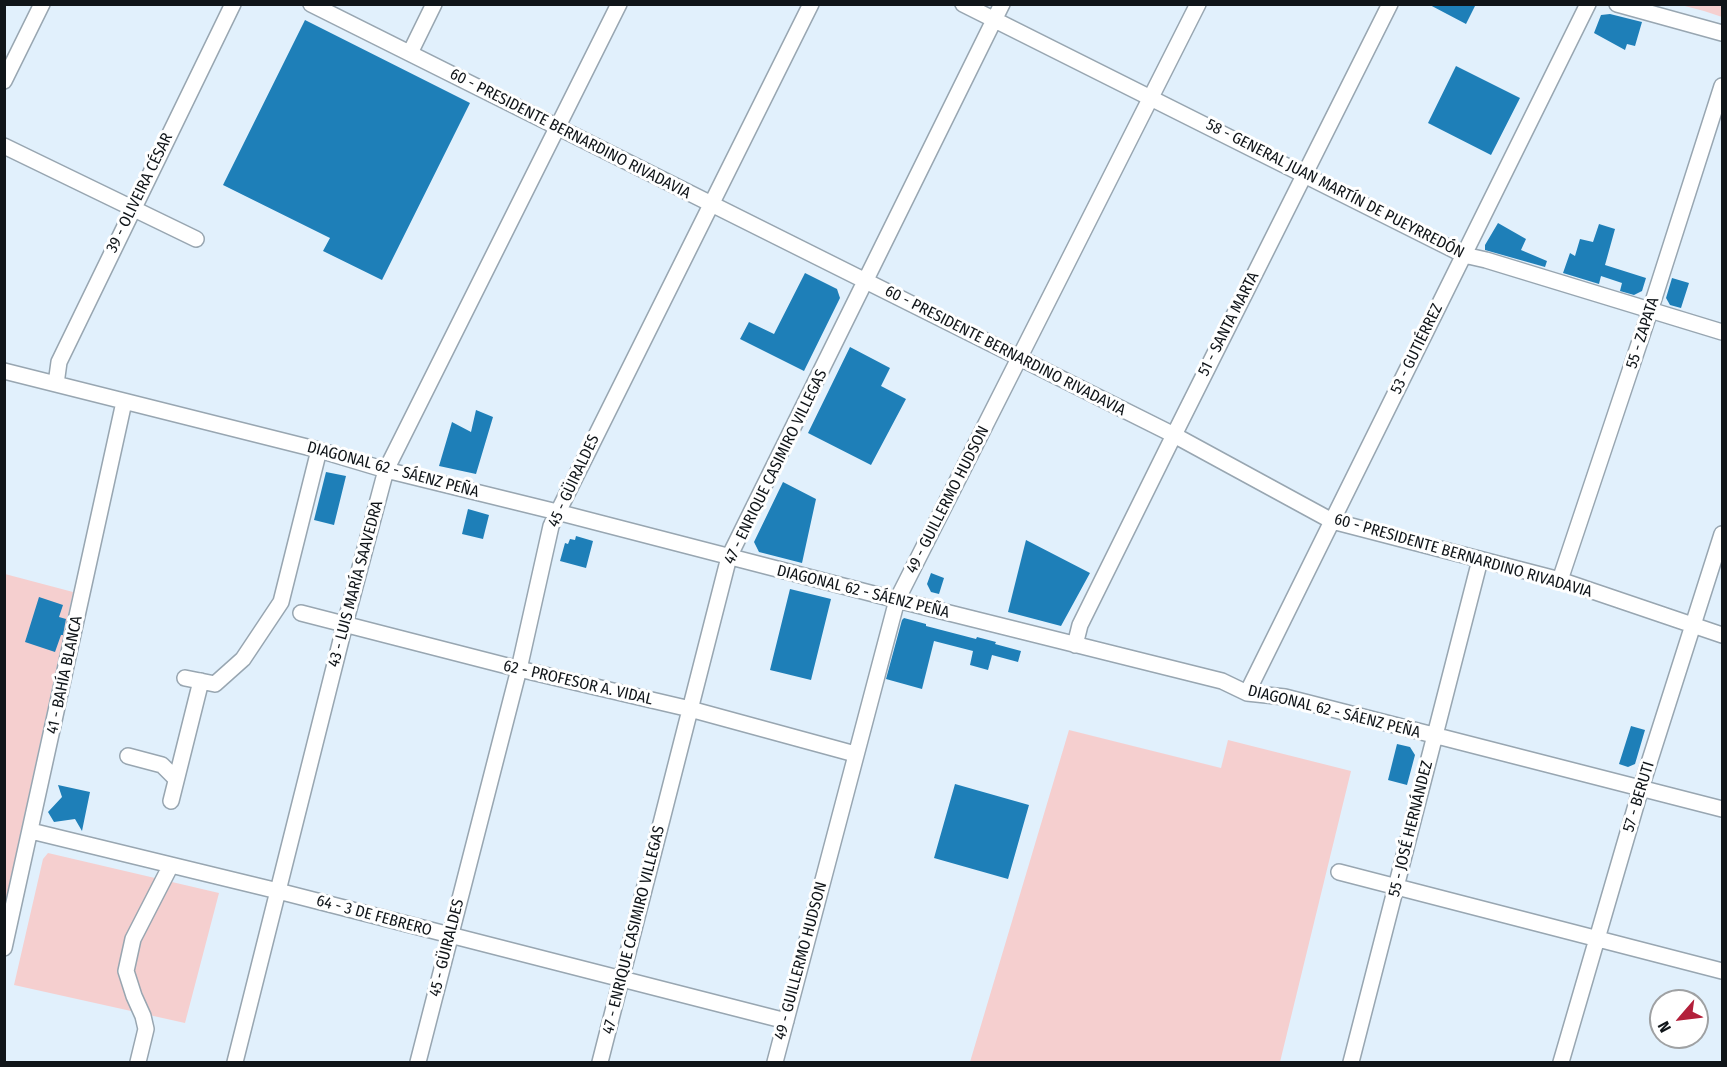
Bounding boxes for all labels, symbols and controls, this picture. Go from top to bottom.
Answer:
street label: 60 - PRESIDENTE BERNARDINO RIVADAVIA [446,65,694,203]
street label: 58 - GENERAL JUAN MARTÍN DE PUEYRREDÓN [1203,115,1467,263]
street label: 39 - OLIVEIRA CÉSAR [103,130,177,256]
street label: 51 - SANTA MARTA [1195,269,1263,379]
street label: 60 - PRESIDENTE BERNARDINO RIVADAVIA [881,282,1129,420]
street label: 55 - ZAPATA [1622,295,1664,371]
street label: 53 - GUTIÉRREZ [1387,301,1447,397]
street label: 47 - ENRIQUE CASIMIRO VILLEGAS [720,367,832,567]
street label: 49 - GUILLERMO HUDSON [902,423,994,577]
street label: 45 - GÜIRALDES [544,432,604,530]
street label: DIAGONAL 62 - SÁENZ PEÑA [305,438,481,502]
street label: 43 - LUIS MARÍA SAAVEDRA [325,499,387,669]
street label: 60 - PRESIDENTE BERNARDINO RIVADAVIA [1332,510,1594,602]
street label: DIAGONAL 62 - SÁENZ PEÑA [775,561,951,623]
street label: 41 - BAHÍA BLANCA [43,614,87,736]
street label: 62 - PROFESOR A. VIDAL [501,656,655,710]
street label: DIAGONAL 62 - SÁENZ PEÑA [1246,681,1422,743]
street label: 55 - JOSÉ HERNÁNDEZ [1385,759,1437,899]
street label: 57 - BERUTI [1619,759,1659,835]
street label: 47 - ENRIQUE CASIMIRO VILLEGAS [599,824,669,1036]
street label: 49 - GUILLERMO HUDSON [771,880,831,1042]
street label: 64 - 3 DE FEBRERO [314,891,434,941]
street label: 45 - GÜIRALDES [426,897,468,999]
north arrow [1649,989,1709,1049]
text: N [1654,1018,1675,1035]

